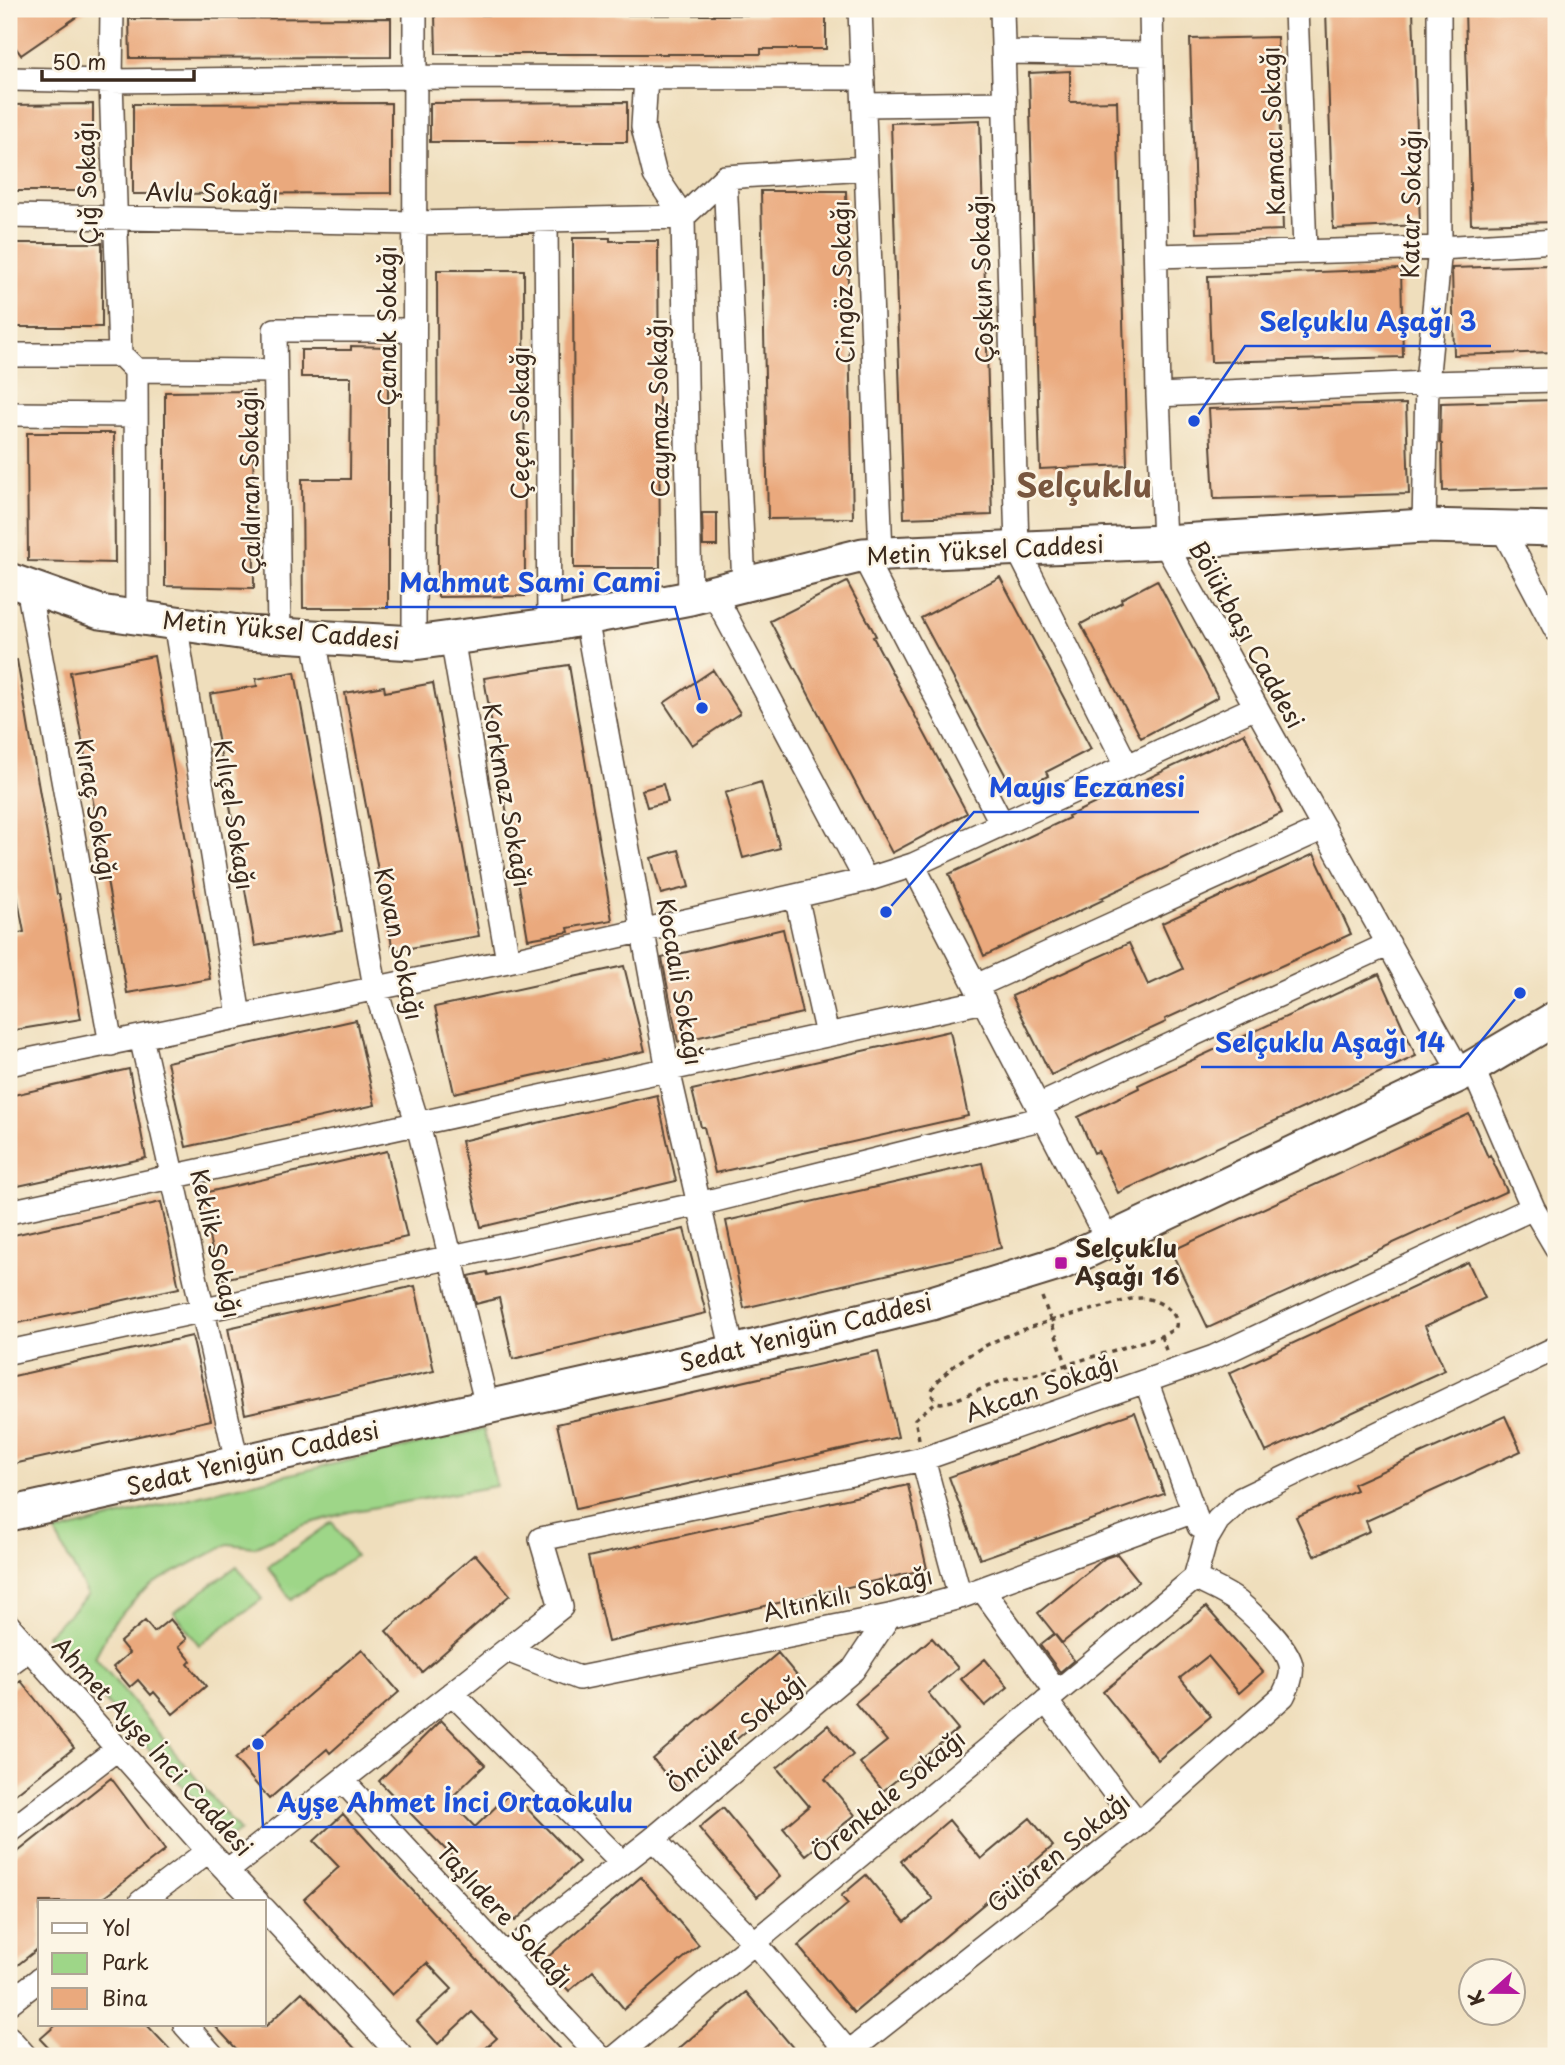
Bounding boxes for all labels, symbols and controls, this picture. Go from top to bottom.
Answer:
scale bar [42,38,194,82]
text: 50 m [52,45,106,77]
street label: Kamacı Sokağı [1251,46,1293,216]
street label: Çığ Sokağı [66,121,106,245]
street label: Katar Sokağı [1391,129,1429,279]
street label: Avlu Sokağı [145,173,279,211]
street label: Çoşkun Sokağı [960,194,1002,364]
street label: Cingöz Sokağı [821,200,863,364]
street label: Çanak Sokağı [368,246,404,406]
callout: Selçuklu Aşağı 3 [1245,299,1491,346]
text: Selçuklu Aşağı 3 [1259,301,1477,340]
street label: Caymaz Sokağı [638,318,678,498]
street label: Çeçen Sokağı [501,346,537,500]
street label: Çaldıran Sokağı [229,390,269,576]
district label: Selçuklu [1016,460,1152,508]
street label: Metin Yüksel Caddesi [865,525,1105,573]
street label: Bölükbaşı Caddesi [1181,534,1314,734]
callout: Mahmut Sami Cami [385,560,675,607]
text: Mahmut Sami Cami [399,562,661,601]
street label: Metin Yüksel Caddesi [161,601,401,657]
street label: Korkmaz Sokağı [474,700,542,890]
street label: Kıraç Sokağı [67,736,127,884]
street label: Kılıçel Sokağı [205,737,265,892]
callout: Mayıs Eczanesi [974,765,1199,812]
text: Mayıs Eczanesi [989,767,1185,806]
street label: Kovan Sokağı [366,864,434,1023]
street label: Kocaali Sokağı [649,895,713,1068]
callout: Selçuklu Aşağı 14 [1201,1020,1460,1067]
text: Selçuklu Aşağı 14 [1215,1022,1445,1061]
street label: Keklik Sokağı [182,1165,252,1322]
place label: Selçuklu Aşağı 16 [1075,1229,1180,1293]
marker: Selçuklu Aşağı 16 [1053,1255,1069,1271]
street label: Sedat Yenigün Caddesi [676,1282,935,1380]
street label: Akcan Sokağı [960,1344,1123,1430]
street label: Sedat Yenigün Caddesi [123,1410,383,1504]
street label: Altınkılı Sokağı [759,1556,936,1630]
street label: Ahmet Ayşe İnci Caddesi [45,1628,262,1863]
street label: Öncüler Sokağı [658,1663,814,1802]
street label: Örenkale Sokağı [803,1720,972,1871]
callout: Ayşe Ahmet İnci Ortaokulu [263,1780,647,1827]
text: Ayşe Ahmet İnci Ortaokulu [276,1782,633,1821]
street label: Gülören Sokağı [979,1782,1137,1920]
street label: Taşlıdere Sokağı [429,1834,582,1995]
legend [38,1900,266,2026]
text: Yol [102,1911,131,1943]
text: Park [102,1945,149,1977]
north arrow [1456,1956,1526,2026]
text: Bina [102,1981,148,2013]
text: K [1460,1987,1491,2010]

